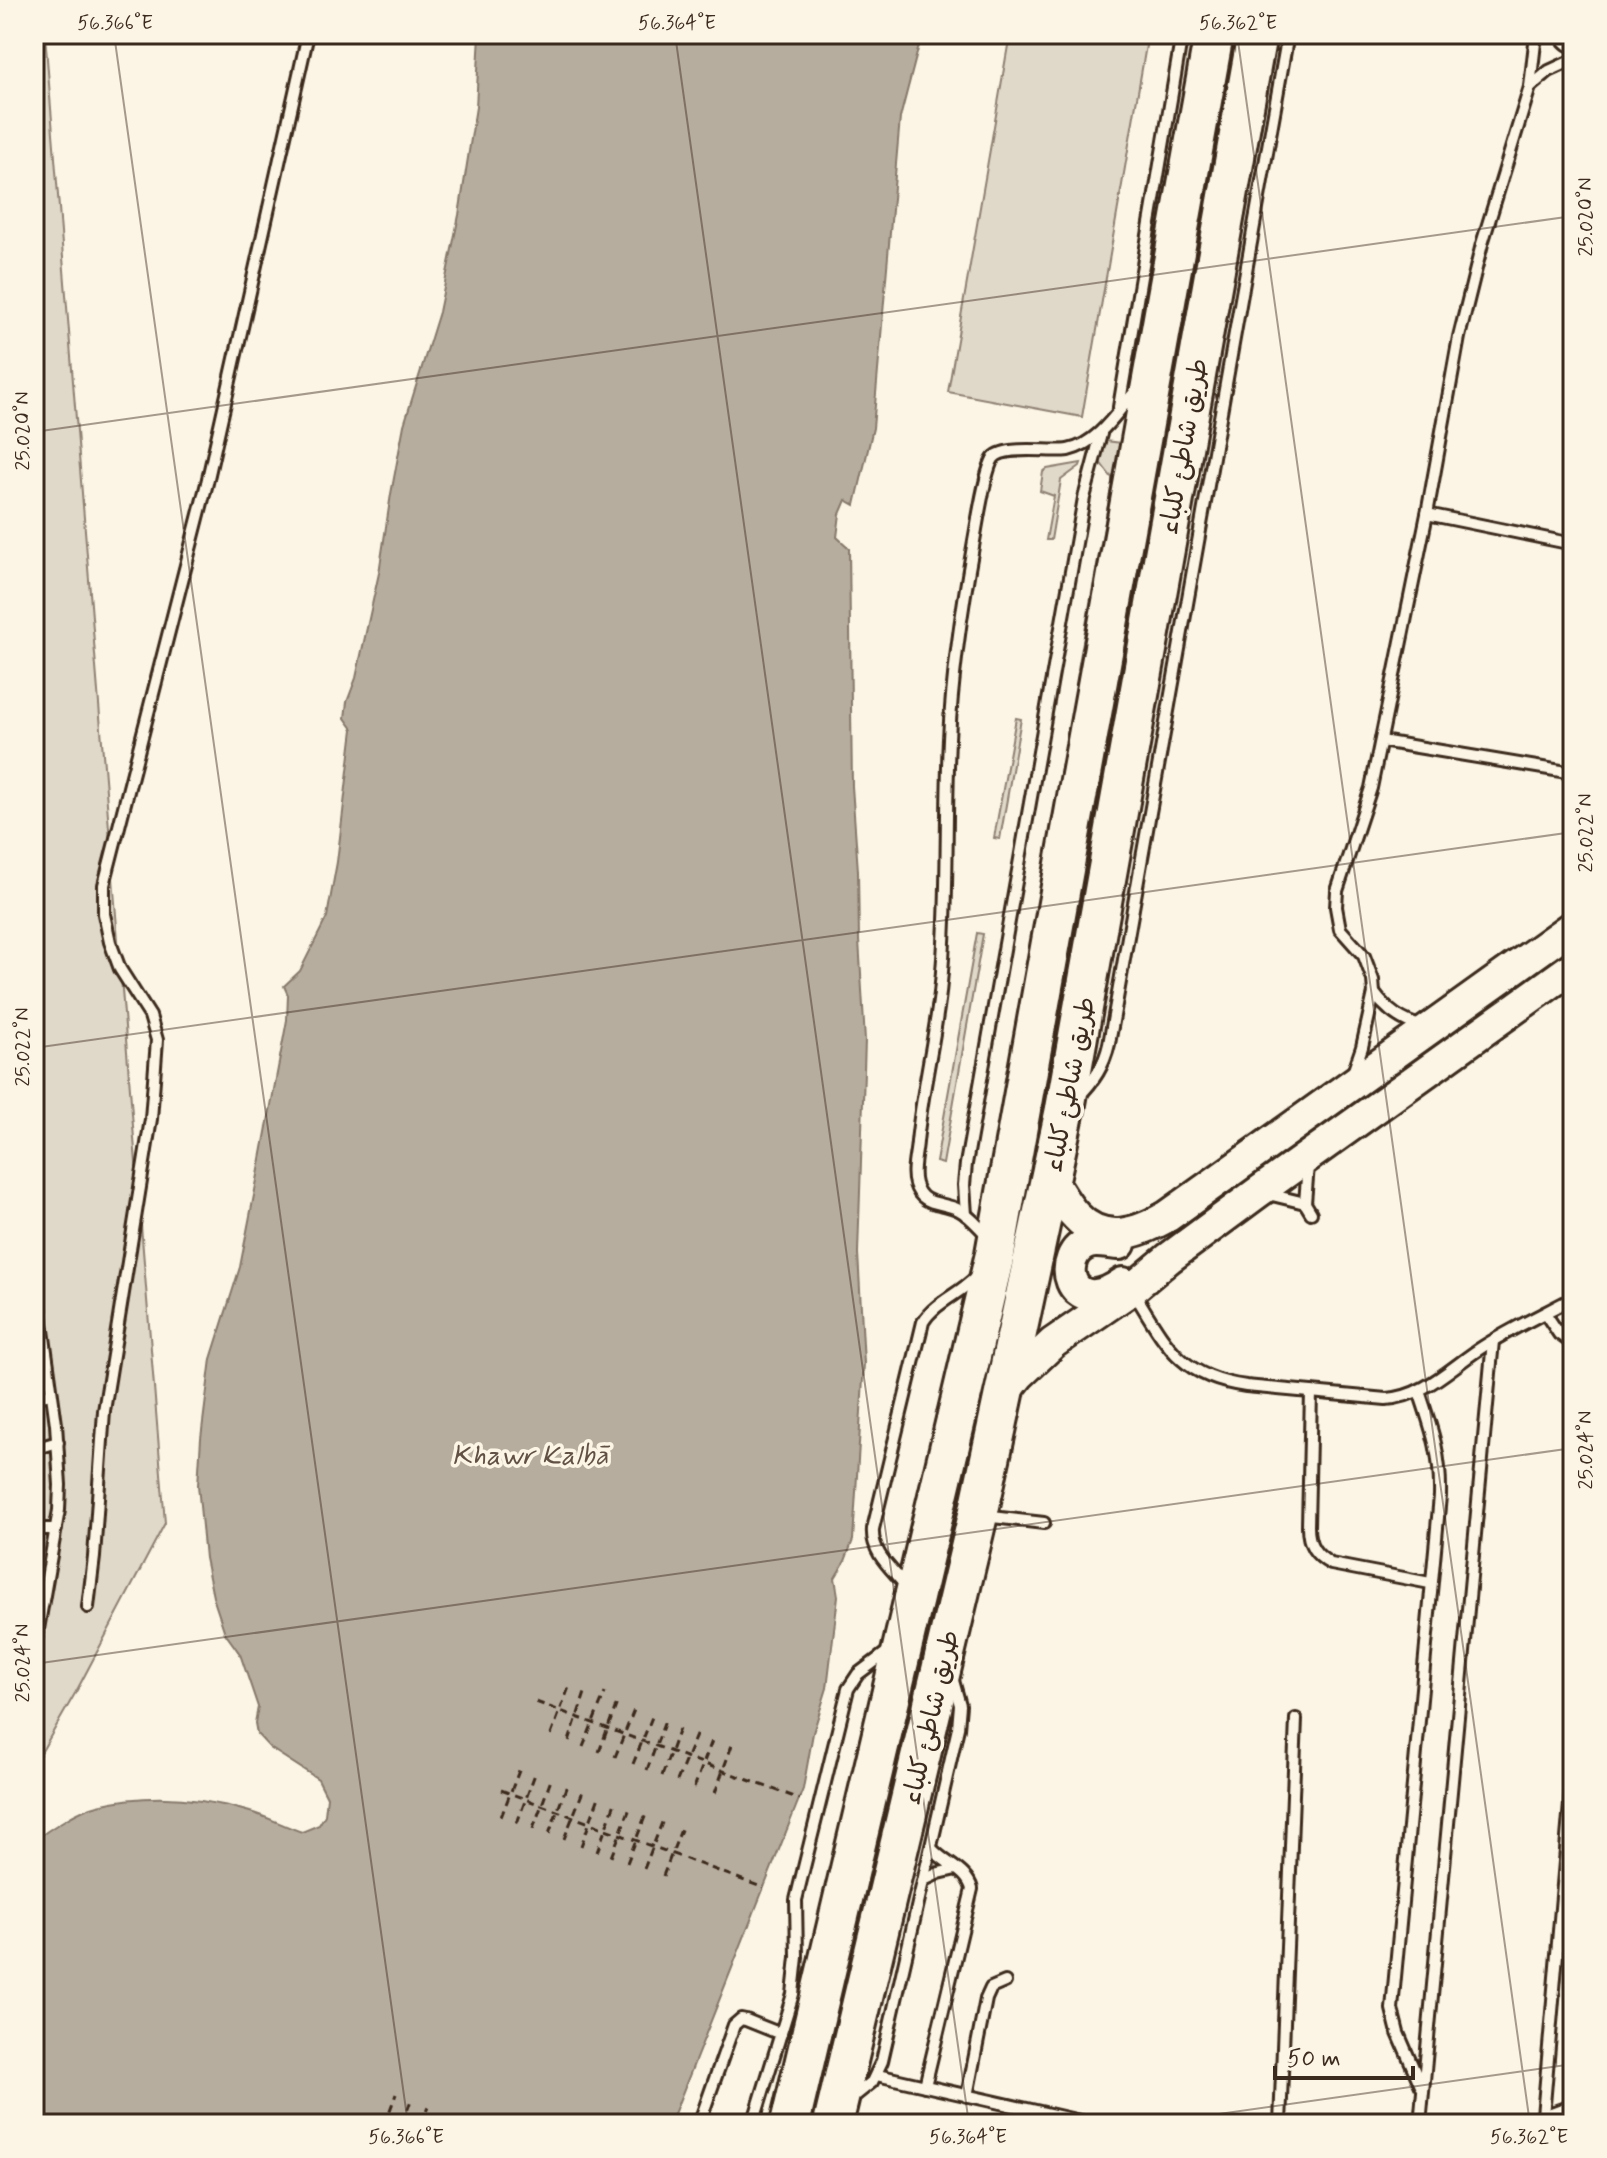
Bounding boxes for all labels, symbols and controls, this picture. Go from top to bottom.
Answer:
text: 56.366°E [77,10,153,37]
text: 56.364°E [638,10,716,37]
text: 56.362°E [1199,10,1277,37]
text: 25.020°N [1573,178,1600,257]
street label: طريق شاطئ كلباء [1153,356,1217,537]
text: 25.020°N [10,392,37,471]
text: 25.022°N [1573,794,1600,872]
street label: طريق شاطئ كلباء [1037,994,1105,1175]
text: 25.022°N [10,1008,37,1086]
text: 25.024°N [1573,1411,1600,1489]
water label: Khawr Kalbā [452,1438,612,1475]
text: 25.024°N [10,1624,37,1702]
street label: طريق شاطئ كلباء [895,1627,969,1808]
scale bar [1275,2030,1413,2080]
text: 50 m [1287,2044,1341,2075]
text: 56.366°E [368,2124,444,2151]
text: 56.364°E [929,2124,1007,2151]
text: 56.362°E [1490,2124,1568,2151]

